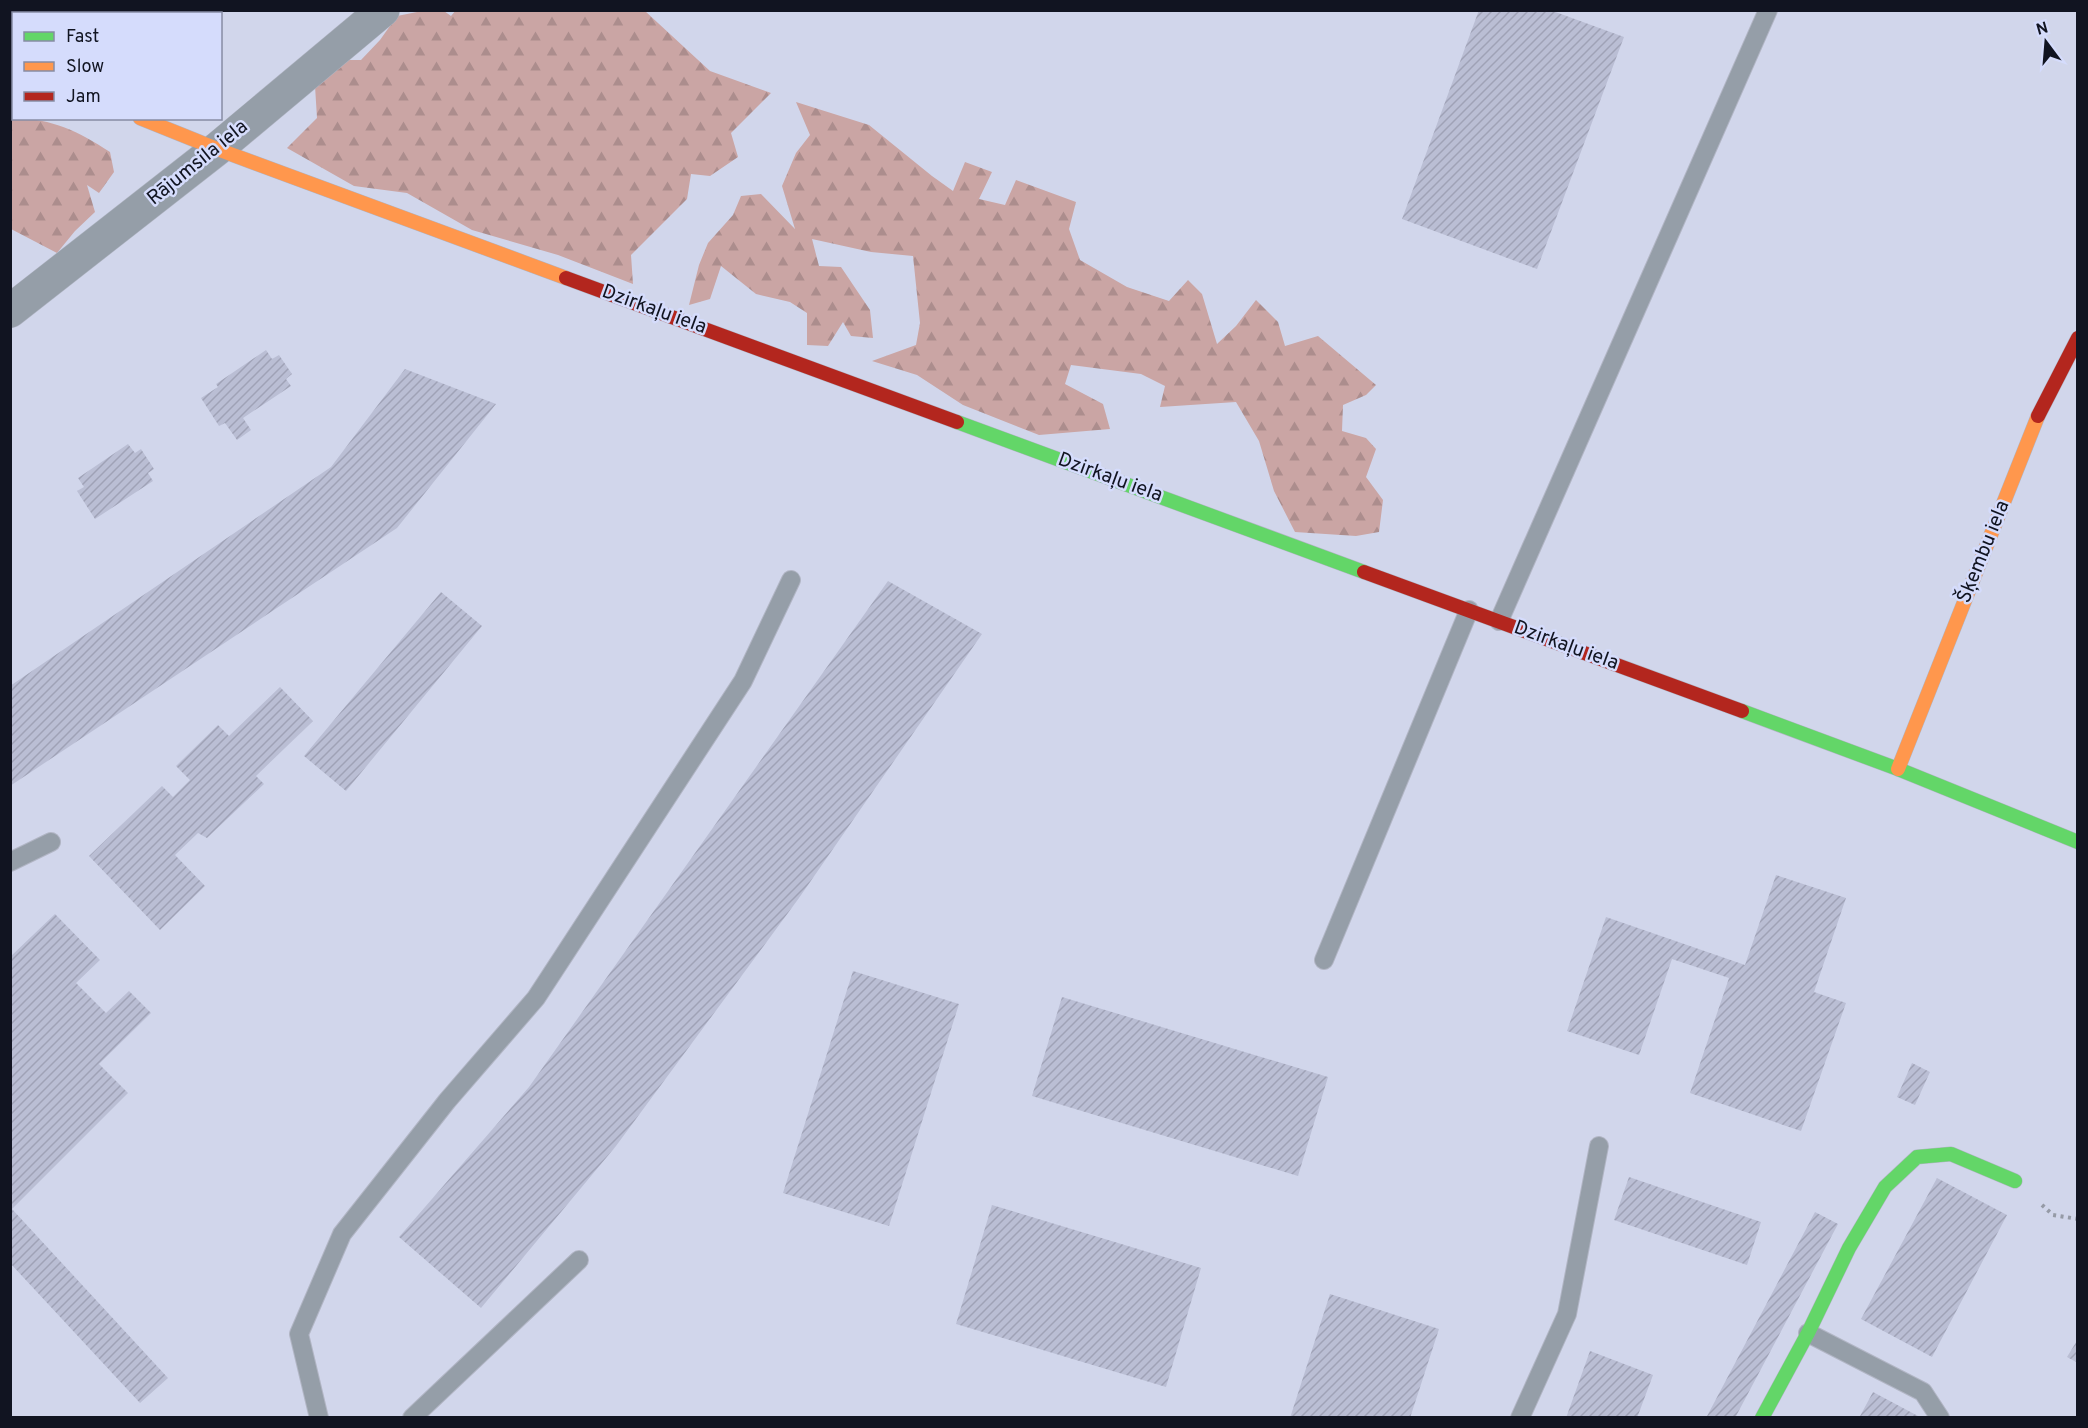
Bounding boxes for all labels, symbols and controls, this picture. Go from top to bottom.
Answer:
legend [12,12,222,120]
north arrow [2016,12,2076,72]
text: N [2034,18,2051,41]
text: Fast [66,26,99,49]
text: Slow [66,56,104,79]
text: Jam [66,86,101,109]
street label: Rājumsila iela [142,114,254,212]
street label: Dzirkaļu iela [598,279,710,341]
street label: Dzirkaļu iela [1054,447,1166,509]
street label: Šķembu iela [1950,496,2016,607]
street label: Dzirkaļu iela [1510,615,1622,677]

